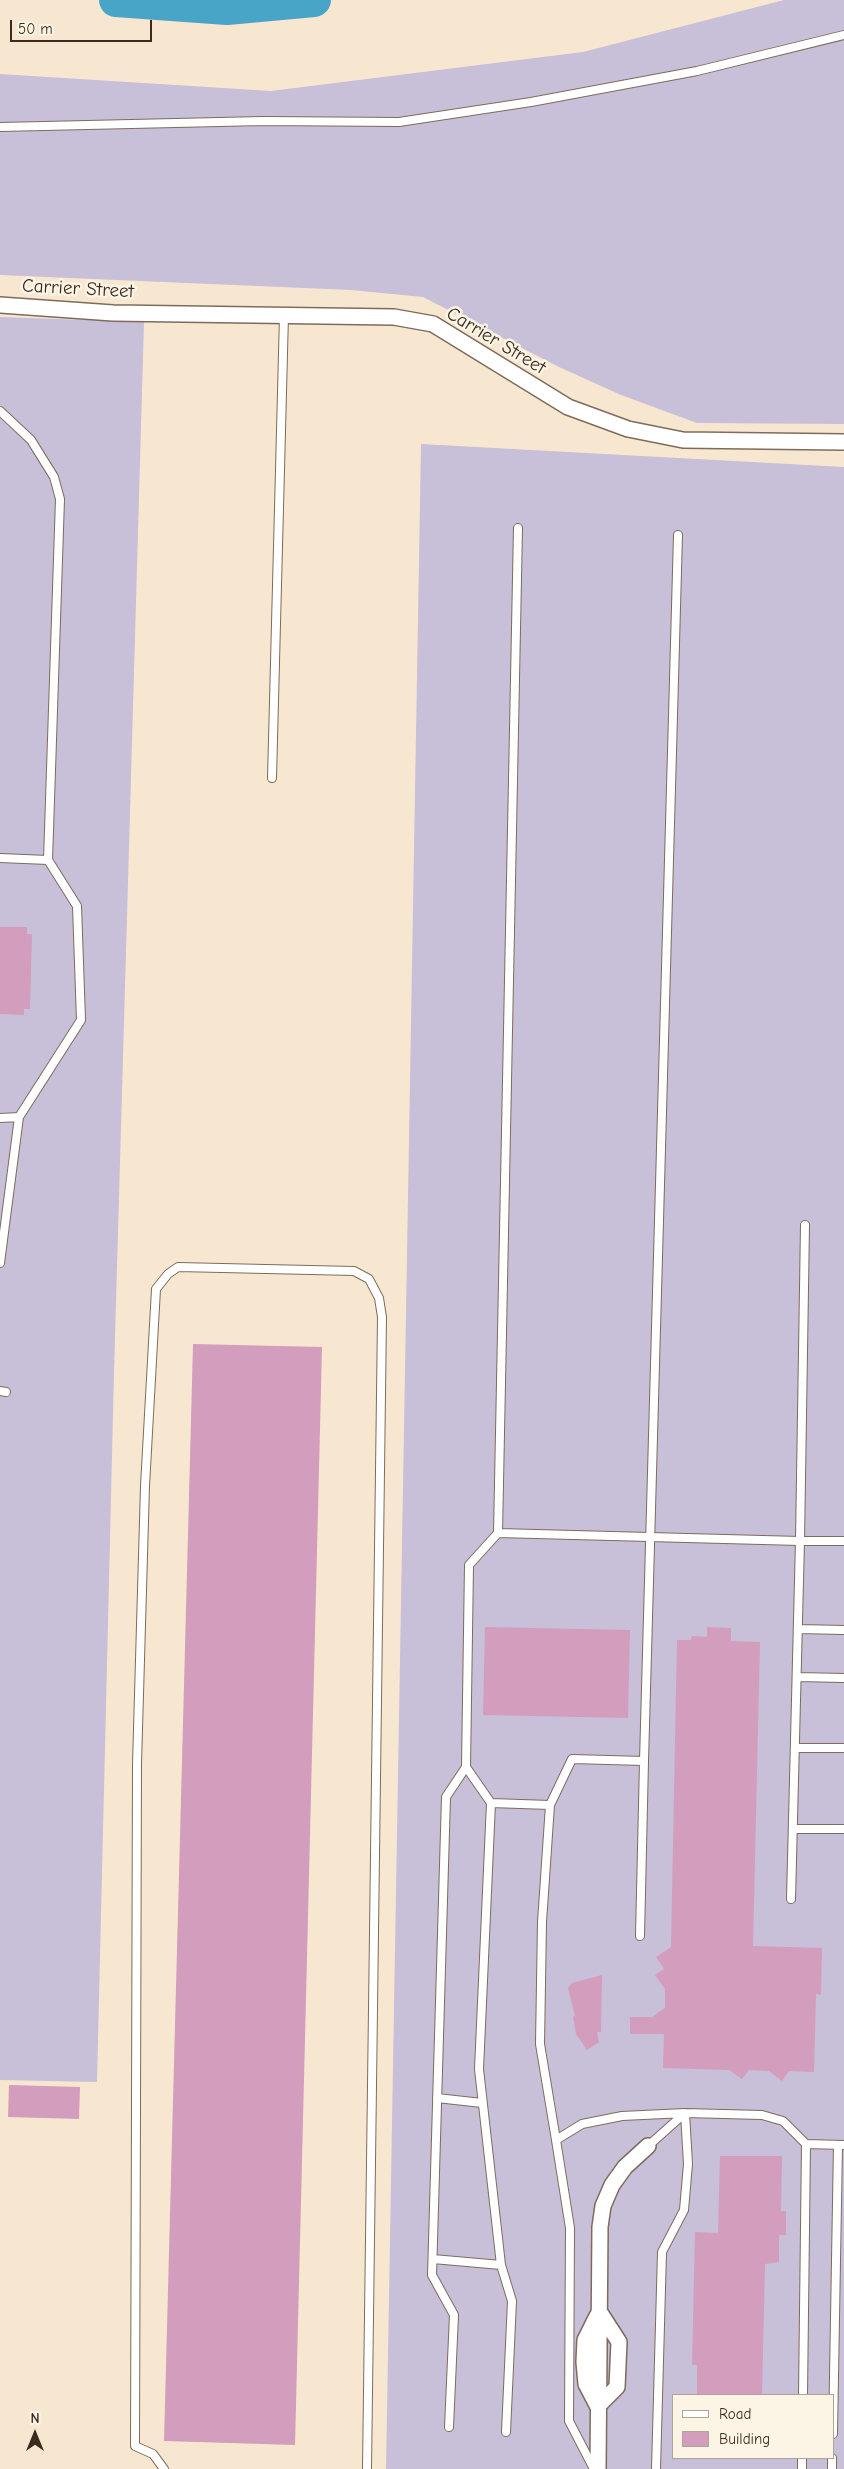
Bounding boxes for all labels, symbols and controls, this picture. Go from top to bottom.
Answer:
scale bar [12,10,155,42]
text: 50 m [18,20,53,38]
street label: Carrier Street [22,275,134,303]
street label: Carrier Street [442,302,550,380]
legend [672,2394,834,2459]
text: Road [719,2405,751,2423]
north arrow [10,2409,60,2459]
text: N [30,2410,40,2427]
text: Building [719,2430,770,2448]

